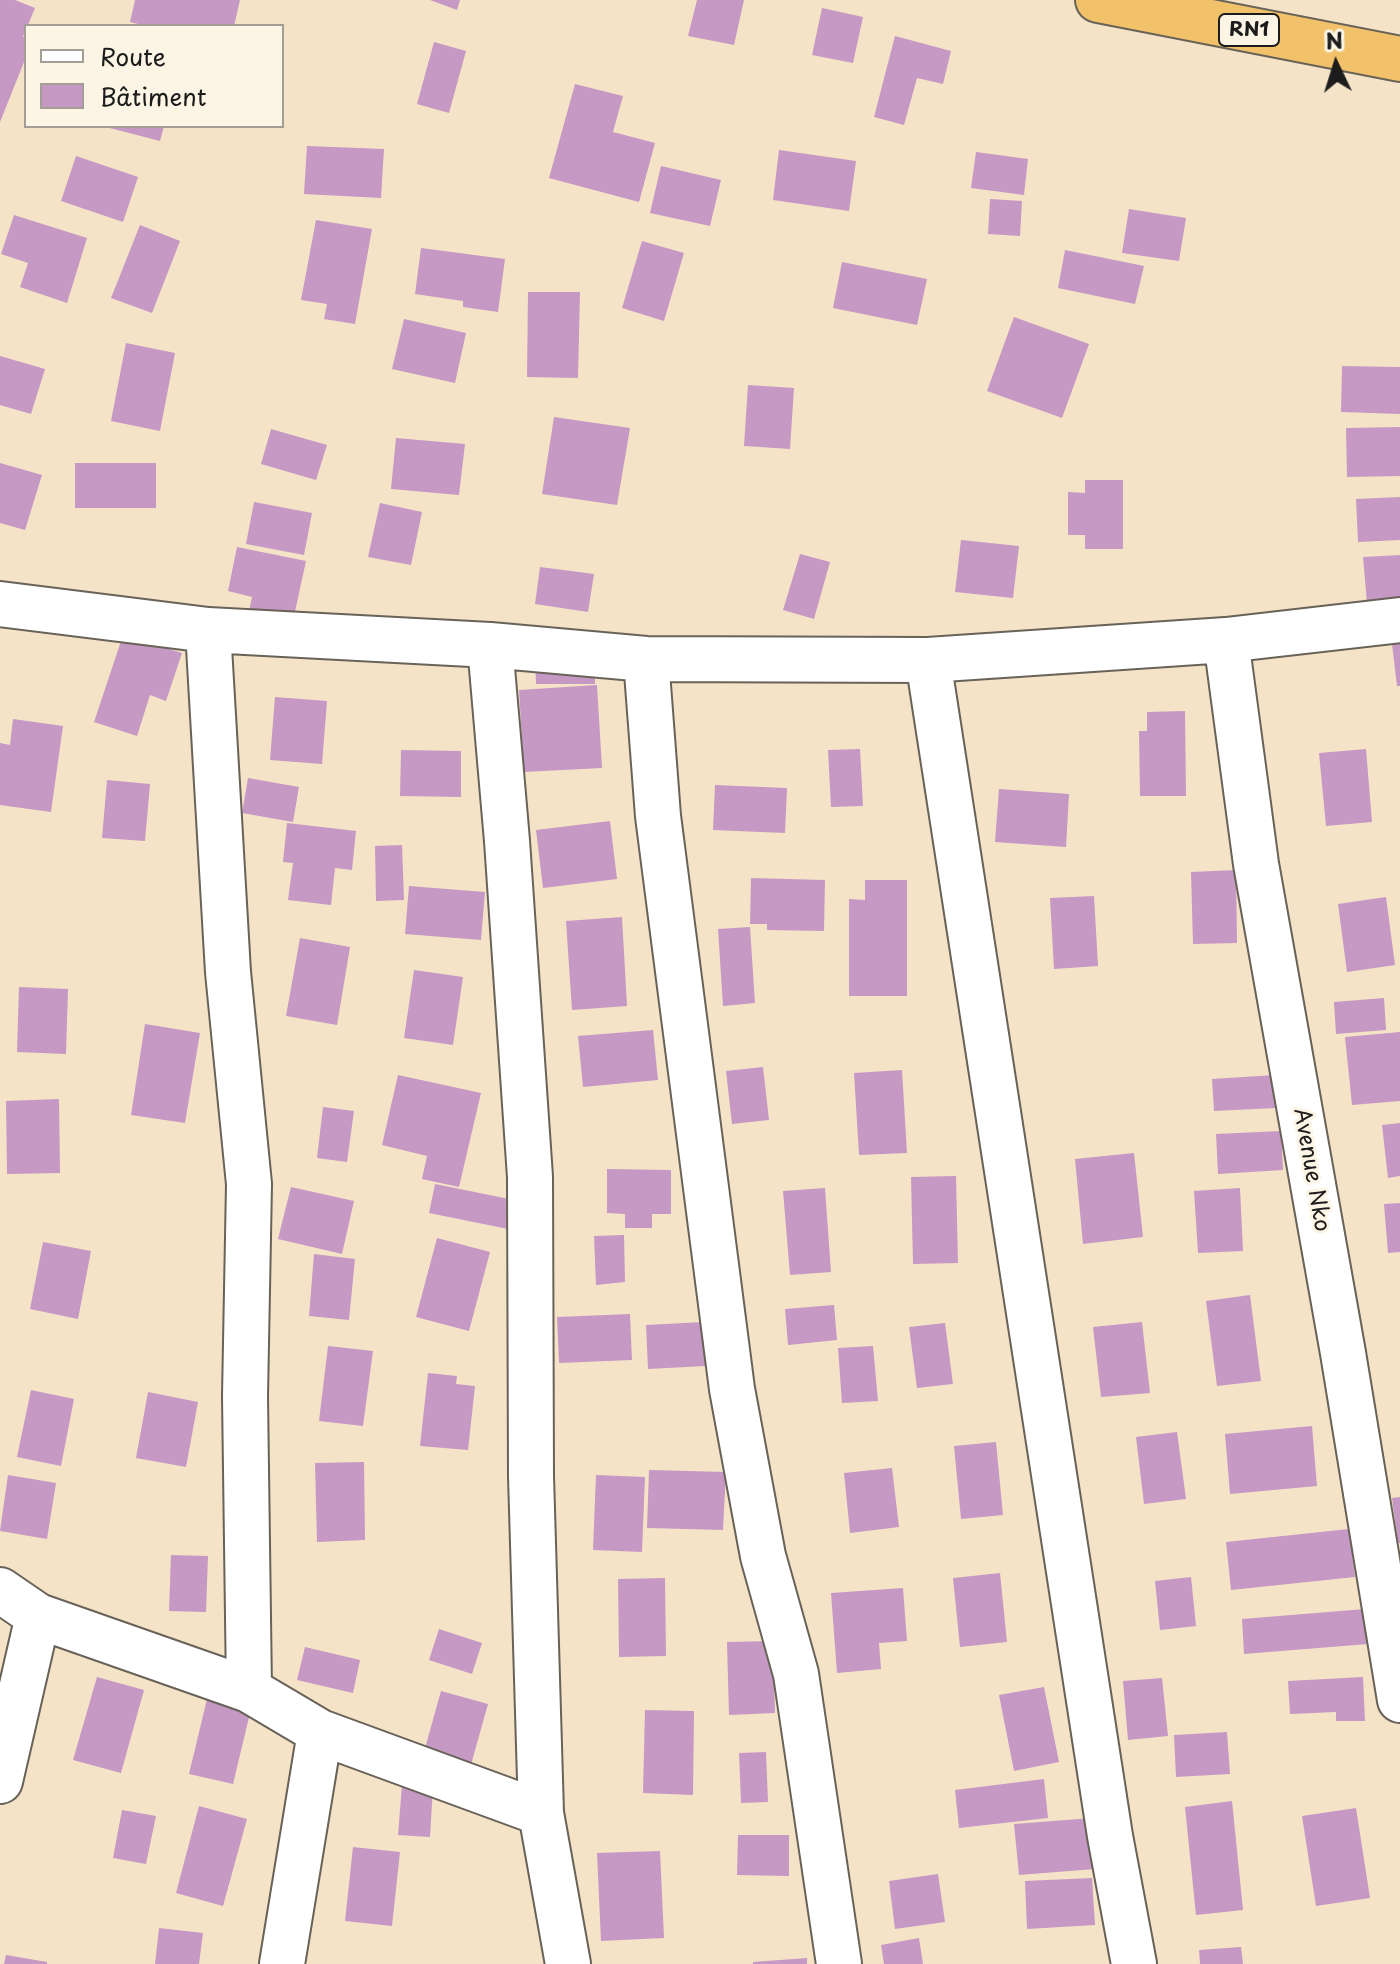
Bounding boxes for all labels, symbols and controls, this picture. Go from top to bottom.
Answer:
road number: RN1 [1219,14,1279,46]
text: N [1324,22,1344,57]
legend [24,24,284,128]
north arrow [1296,24,1376,104]
text: Route [100,38,166,74]
text: Bâtiment [100,78,207,114]
street label: Avenue Nko [1287,1106,1335,1234]

